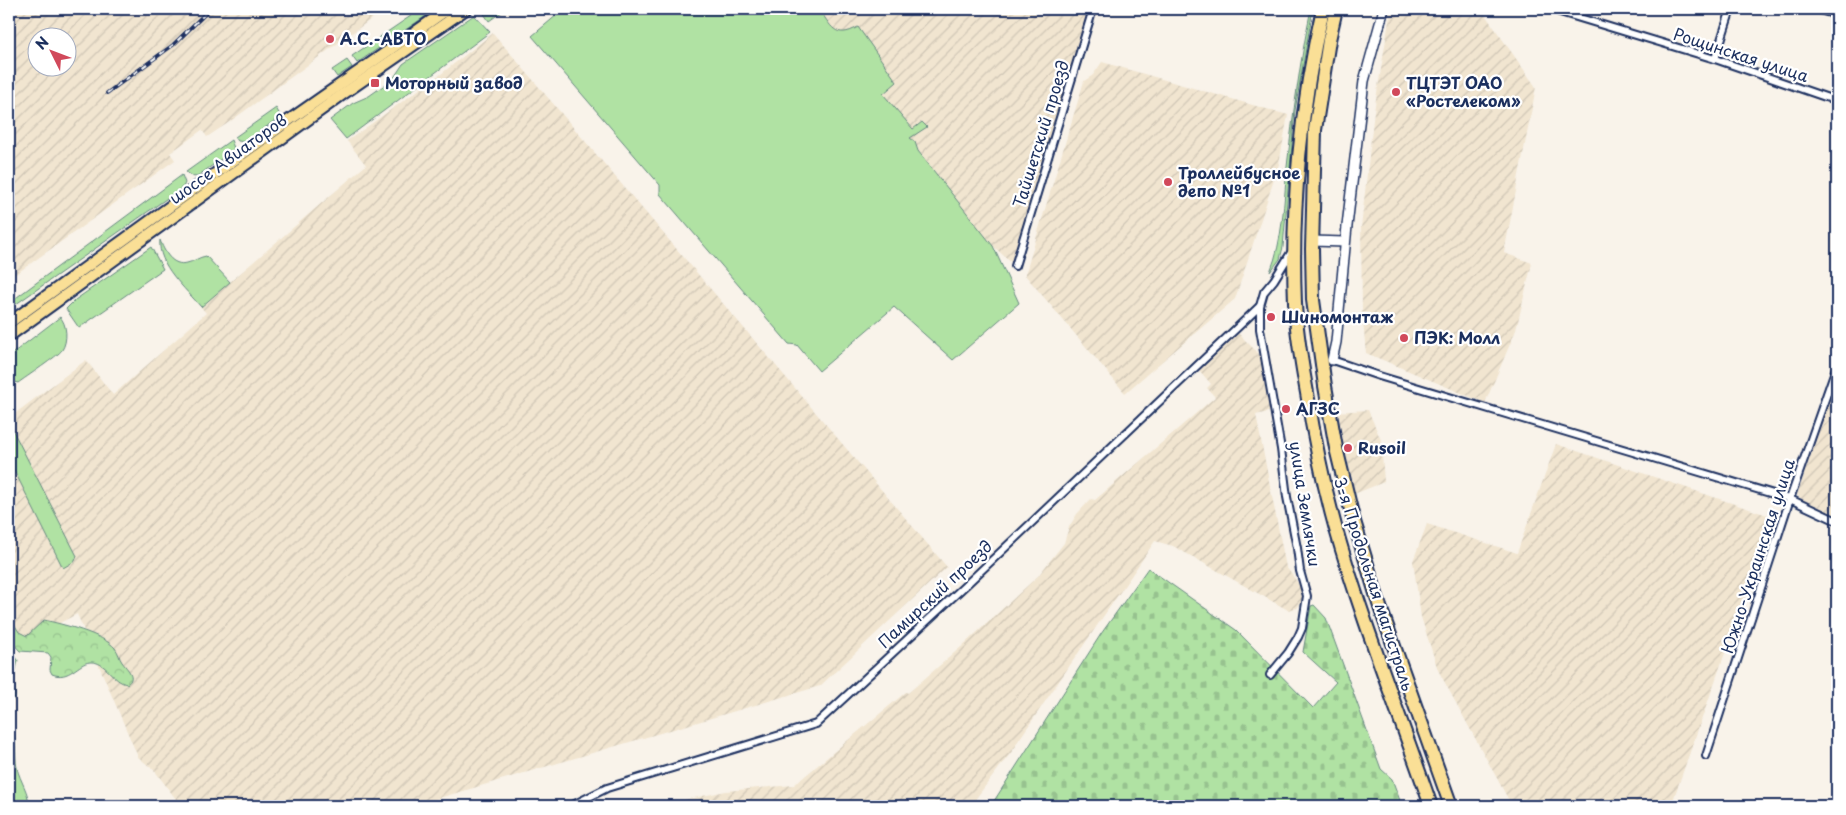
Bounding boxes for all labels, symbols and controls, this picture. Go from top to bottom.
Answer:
street label: Рощинская улица [1671,21,1812,87]
place label: А.С.-АВТО [340,26,427,50]
north arrow [28,28,78,78]
text: N [30,32,53,54]
marker: А.С.-АВТО [324,33,336,45]
street label: Тайшетский проезд [1006,57,1074,211]
place label: Моторный завод [385,70,523,94]
place label: ТЦТЭТ ОАО «Ростелеком» [1406,70,1521,112]
marker: Моторный завод [369,77,381,89]
marker: ТЦТЭТ ОАО «Ростелеком» [1390,86,1402,98]
street label: шоссе Авиаторов [164,107,291,209]
place label: Троллейбусное депо №1 [1178,160,1300,202]
marker: Троллейбусное депо №1 [1162,176,1174,188]
place label: Шиномонтаж [1281,304,1394,328]
marker: Шиномонтаж [1265,311,1277,323]
place label: ПЭК: Молл [1414,325,1500,349]
marker: ПЭК: Молл [1398,332,1410,344]
place label: АГЗС [1296,396,1340,420]
marker: АГЗС [1280,403,1292,415]
place label: Rusoil [1358,435,1406,459]
street label: улица Землячки [1284,439,1328,568]
marker: Rusoil [1342,442,1354,454]
street label: Южно-Украинская улица [1714,455,1800,656]
street label: 3-я Продольная магистраль [1329,474,1421,694]
street label: Памирский проезд [872,534,997,653]

